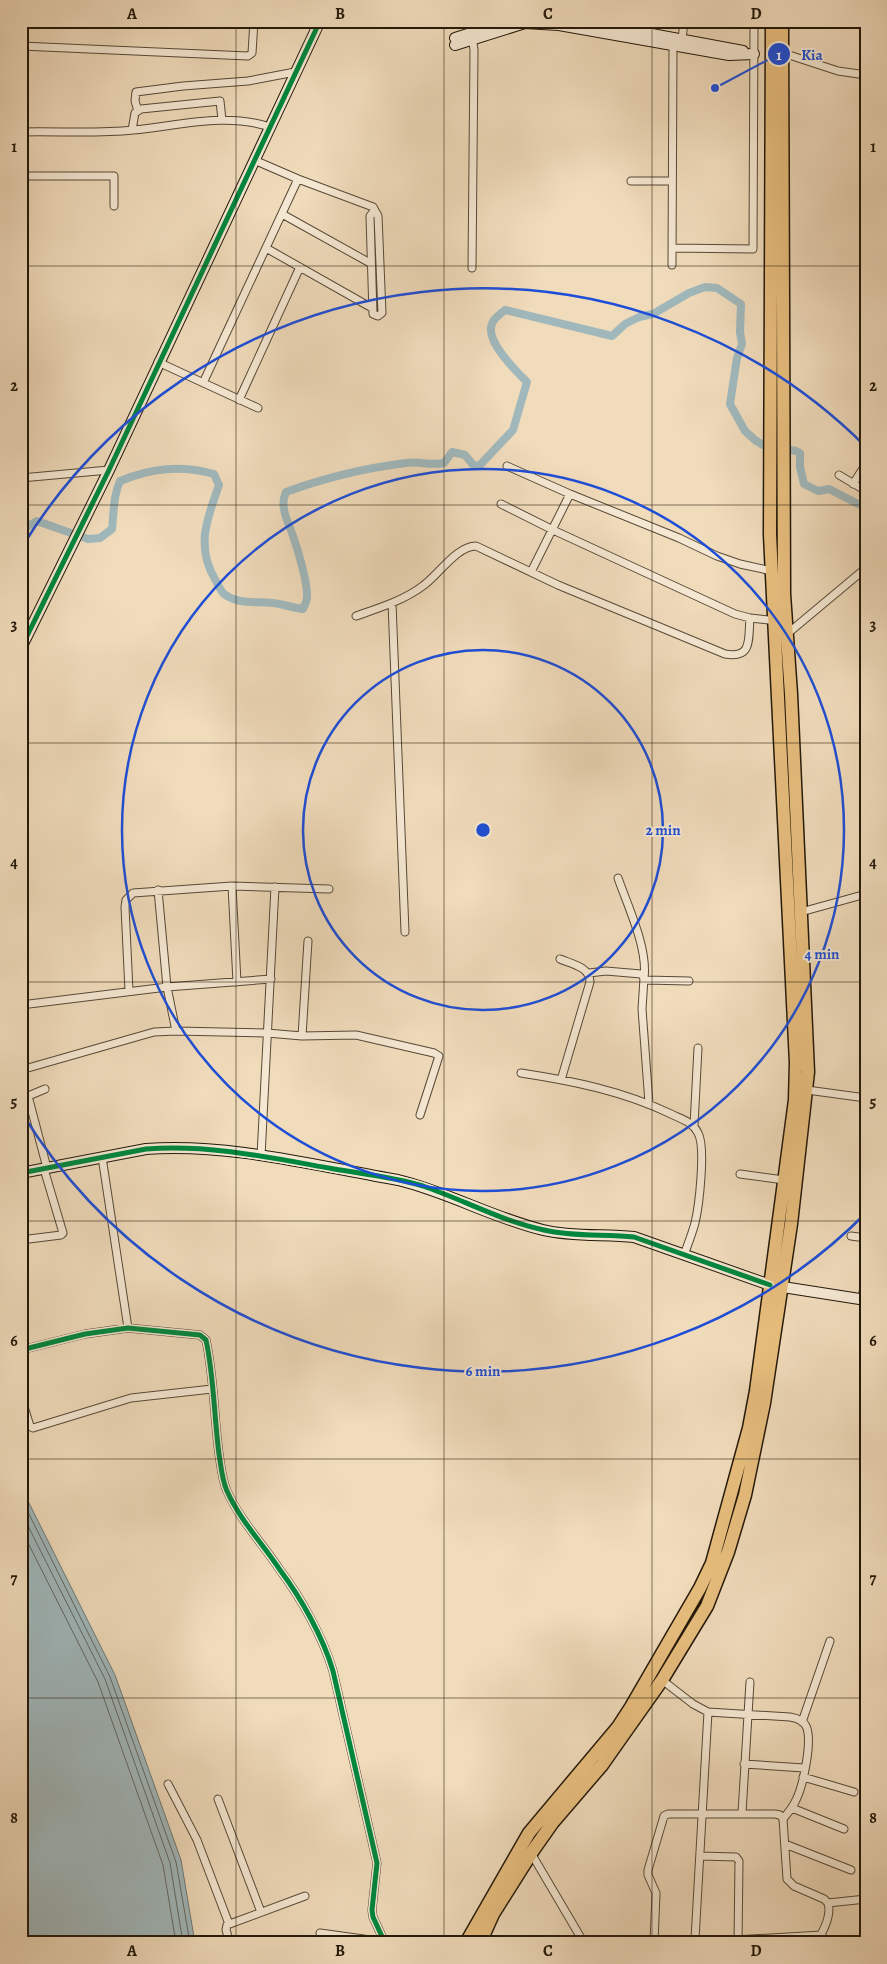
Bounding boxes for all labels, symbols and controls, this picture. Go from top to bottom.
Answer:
text: A [126,3,138,25]
text: B [335,3,345,25]
text: C [543,3,553,25]
text: D [750,3,762,25]
callout: Kia [767,39,833,69]
text: 1 [776,45,782,65]
text: Kia [801,45,823,65]
text: 1 [11,136,17,158]
text: 1 [870,136,876,158]
text: 2 [10,375,18,397]
text: 2 [869,375,877,397]
text: 3 [11,614,18,636]
text: 3 [870,614,877,636]
text: 2 min [645,820,681,840]
centre of rings [474,821,492,839]
text: 4 [10,852,18,874]
text: 4 [869,852,877,874]
text: 4 min [804,944,840,964]
text: 5 [11,1091,18,1113]
text: 5 [870,1091,877,1113]
text: 6 [10,1330,18,1352]
text: 6 [869,1330,877,1352]
text: 6 min [466,1361,501,1381]
text: 7 [11,1568,18,1590]
text: 7 [870,1568,877,1590]
text: 8 [10,1807,18,1829]
text: 8 [869,1807,877,1829]
text: A [126,1940,138,1962]
text: B [335,1940,345,1962]
text: C [543,1940,553,1962]
text: D [750,1940,762,1962]

